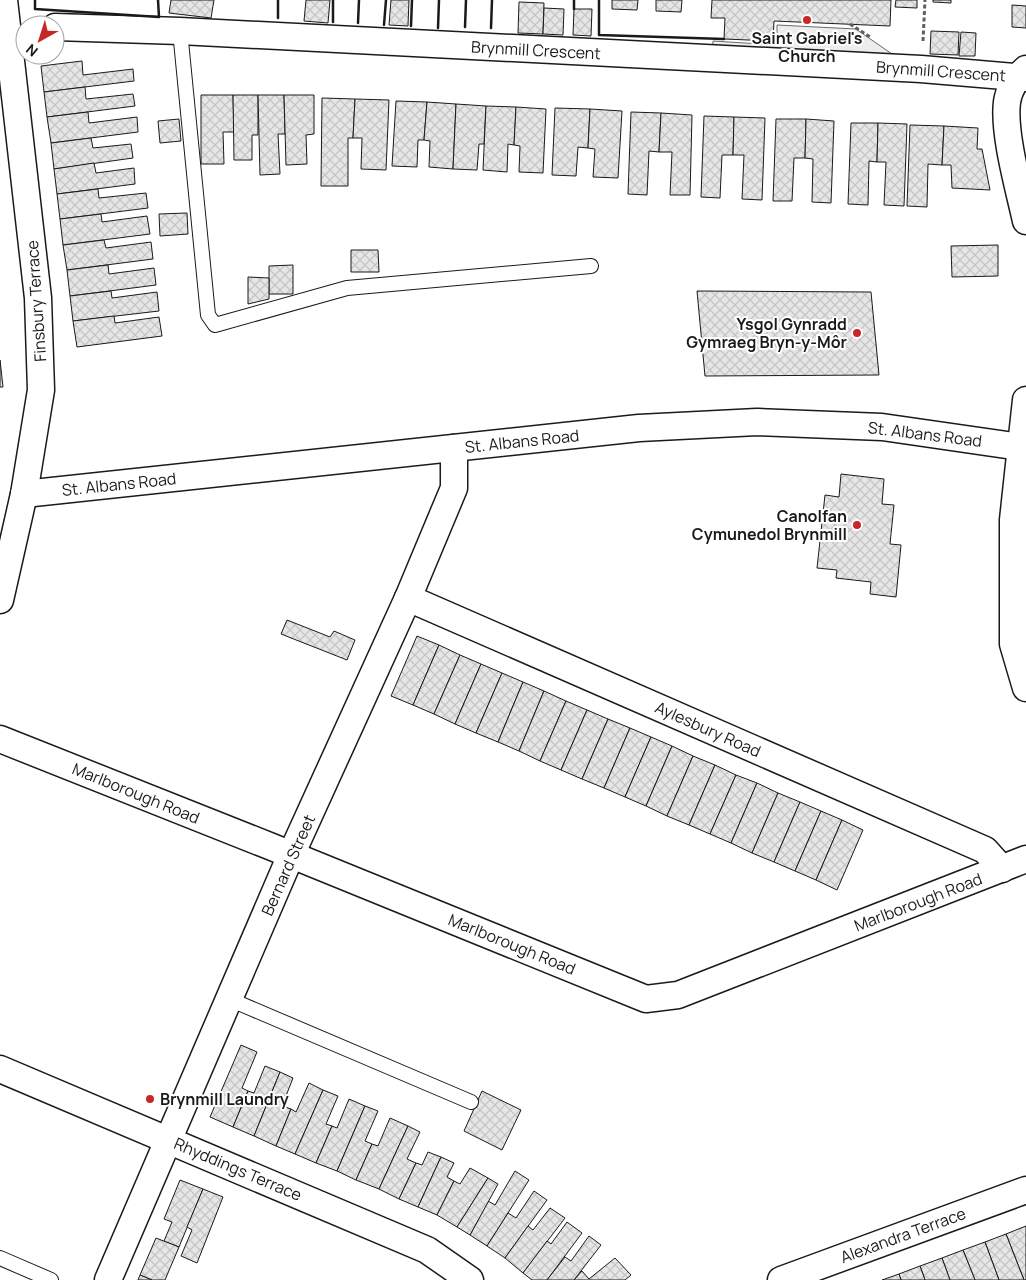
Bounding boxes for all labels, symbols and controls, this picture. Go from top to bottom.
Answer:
marker: Saint Gabriel's Church [801,14,813,26]
north arrow [15,15,65,65]
place label: Saint Gabriel's Church [752,27,863,67]
street label: Brynmill Crescent [471,36,601,64]
text: N [22,40,41,61]
street label: Brynmill Crescent [875,55,1007,87]
street label: Finsbury Terrace [21,240,51,362]
place label: Ysgol Gynradd Gymraeg Bryn-y-Môr [686,313,847,353]
marker: Ysgol Gynradd Gymraeg Bryn-y-Môr [851,327,863,339]
street label: St. Albans Road [867,416,983,452]
street label: St. Albans Road [464,424,580,458]
street label: St. Albans Road [61,467,177,501]
place label: Canolfan Cymunedol Brynmill [692,505,847,545]
marker: Canolfan Cymunedol Brynmill [851,519,863,531]
street label: Aylesbury Road [652,696,764,762]
street label: Marlborough Road [69,757,203,829]
street label: Bernard Street [256,811,320,919]
street label: Marlborough Road [851,867,985,937]
street label: Marlborough Road [445,908,579,980]
place label: Brynmill Laundry [160,1088,289,1110]
marker: Brynmill Laundry [144,1093,156,1105]
street label: Rhyddings Terrace [171,1132,305,1206]
street label: Alexandra Terrace [837,1202,969,1268]

